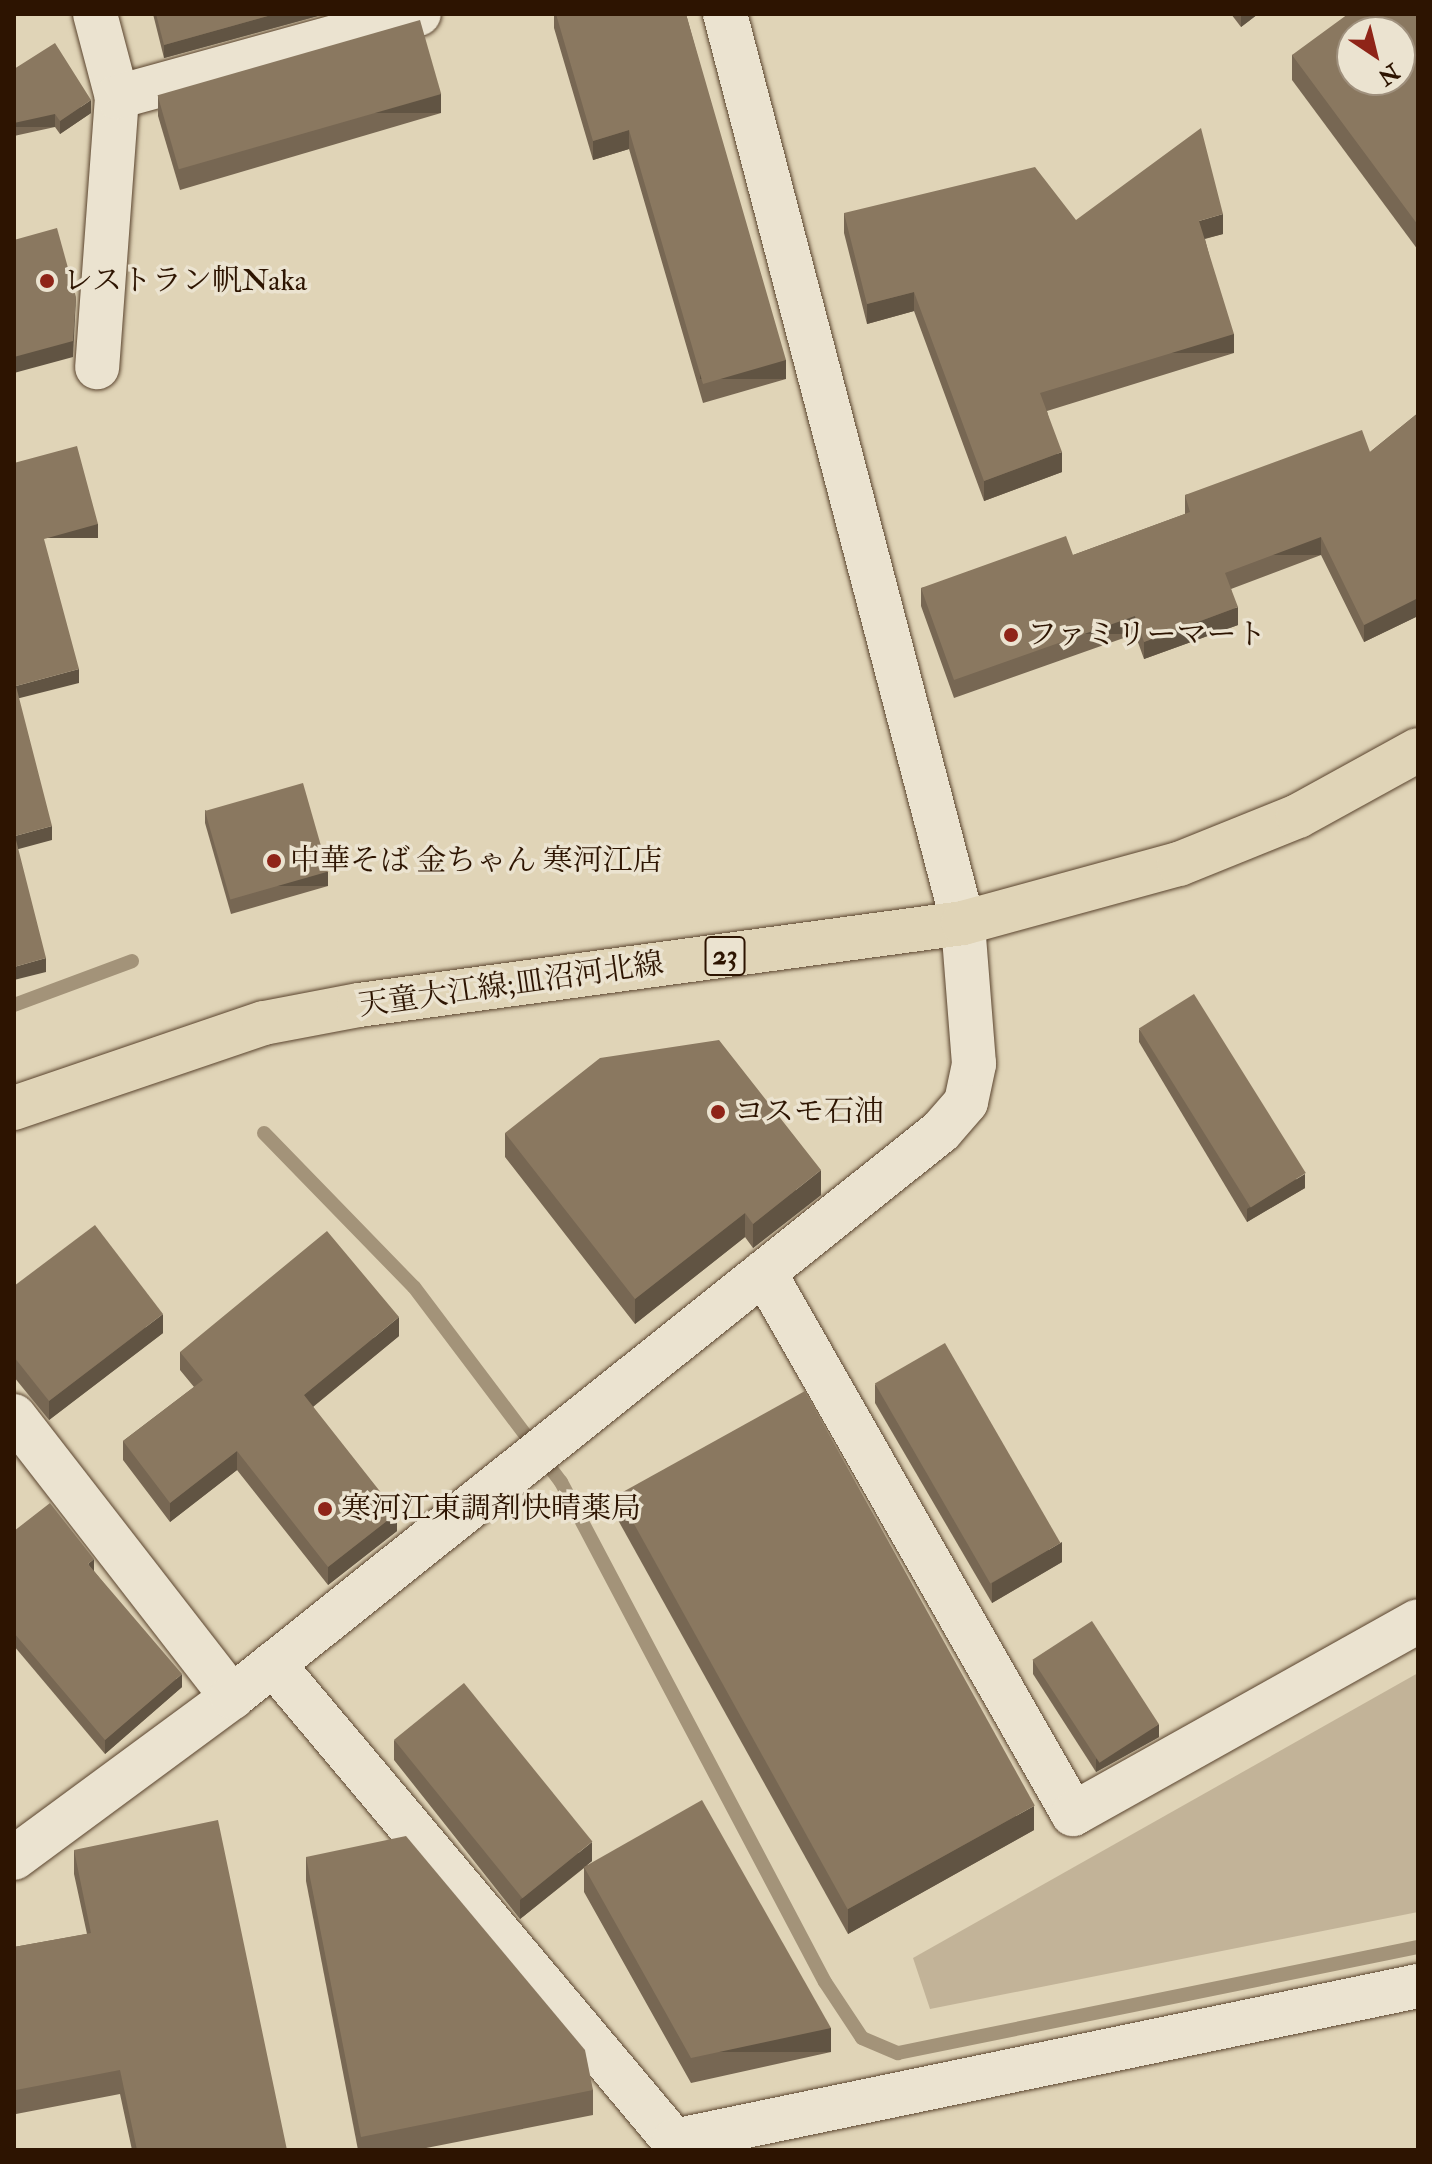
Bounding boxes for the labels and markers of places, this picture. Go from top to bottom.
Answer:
place label: レストラン帆Naka [63,263,308,299]
marker: レストラン帆Naka [38,272,56,290]
place label: ファミリーマート [1027,617,1267,653]
marker: ファミリーマート [1002,626,1020,644]
place label: 中華そば 金ちゃん 寒河江店 [290,843,663,879]
marker: 中華そば 金ちゃん 寒河江店 [265,852,283,870]
place label: コスモ石油 [734,1094,884,1130]
marker: コスモ石油 [709,1103,727,1121]
place label: 寒河江東調剤快晴薬局 [341,1491,641,1527]
marker: 寒河江東調剤快晴薬局 [316,1500,334,1518]

